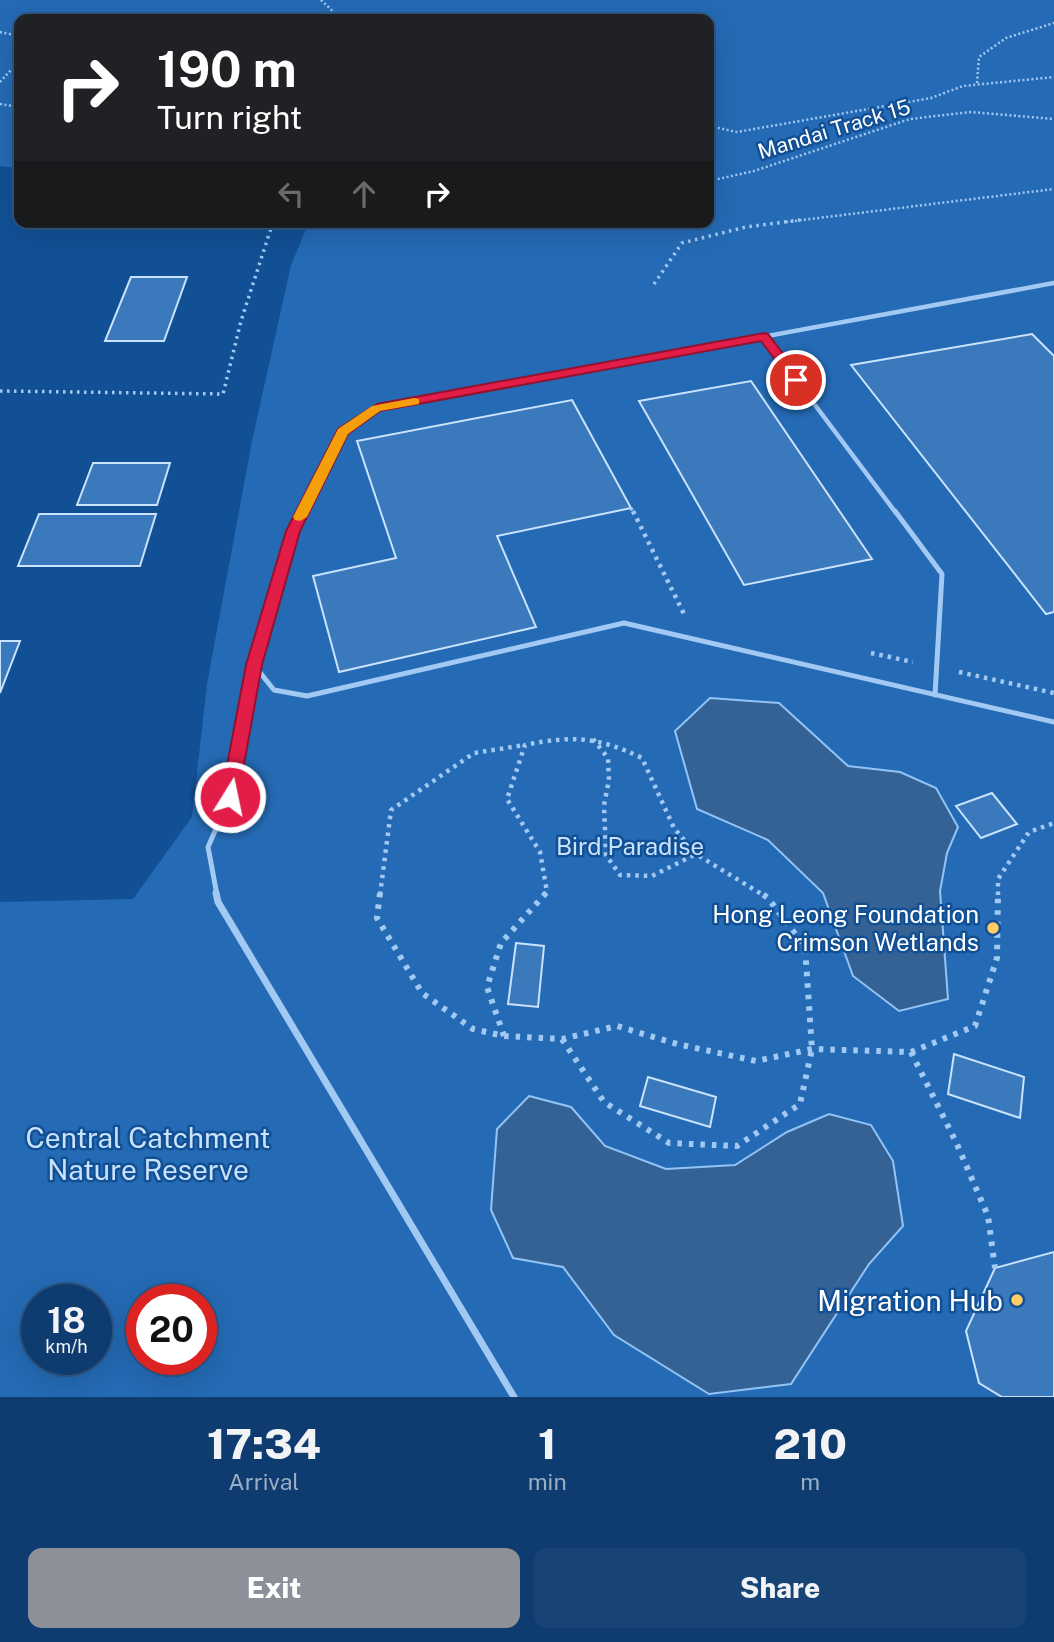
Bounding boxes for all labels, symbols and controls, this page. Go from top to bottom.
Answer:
text: 190 m [157,40,297,98]
icon: right [42,42,133,133]
street label: Mandai Track 15 [755,94,913,164]
text: Turn right [157,99,302,136]
icon: left [272,175,310,213]
icon: ahead [345,175,383,213]
icon: right [418,175,456,213]
pin [766,350,826,410]
icon: arrive [777,361,815,399]
position arrow [193,760,267,834]
park label: Bird Paradise [556,832,704,860]
place label: Hong Leong Foundation Crimson Wetlands [712,900,979,956]
marker: Hong Leong Foundation Crimson Wetlands [985,920,1001,936]
park label: Central Catchment Nature Reserve [26,1121,270,1186]
speed limit sign: 20 [126,1284,217,1375]
place label: Migration Hub [817,1284,1003,1317]
marker: Migration Hub [1009,1292,1025,1308]
text: 18 [47,1300,86,1341]
text: km/h [45,1336,88,1357]
text: 17:34 [207,1419,321,1468]
text: 1 [538,1419,556,1468]
text: 210 [774,1419,847,1468]
text: Arrival [228,1468,299,1495]
text: min [528,1468,567,1495]
text: m [800,1468,820,1495]
button: Exit [28,1548,520,1628]
button: Share [534,1548,1026,1628]

